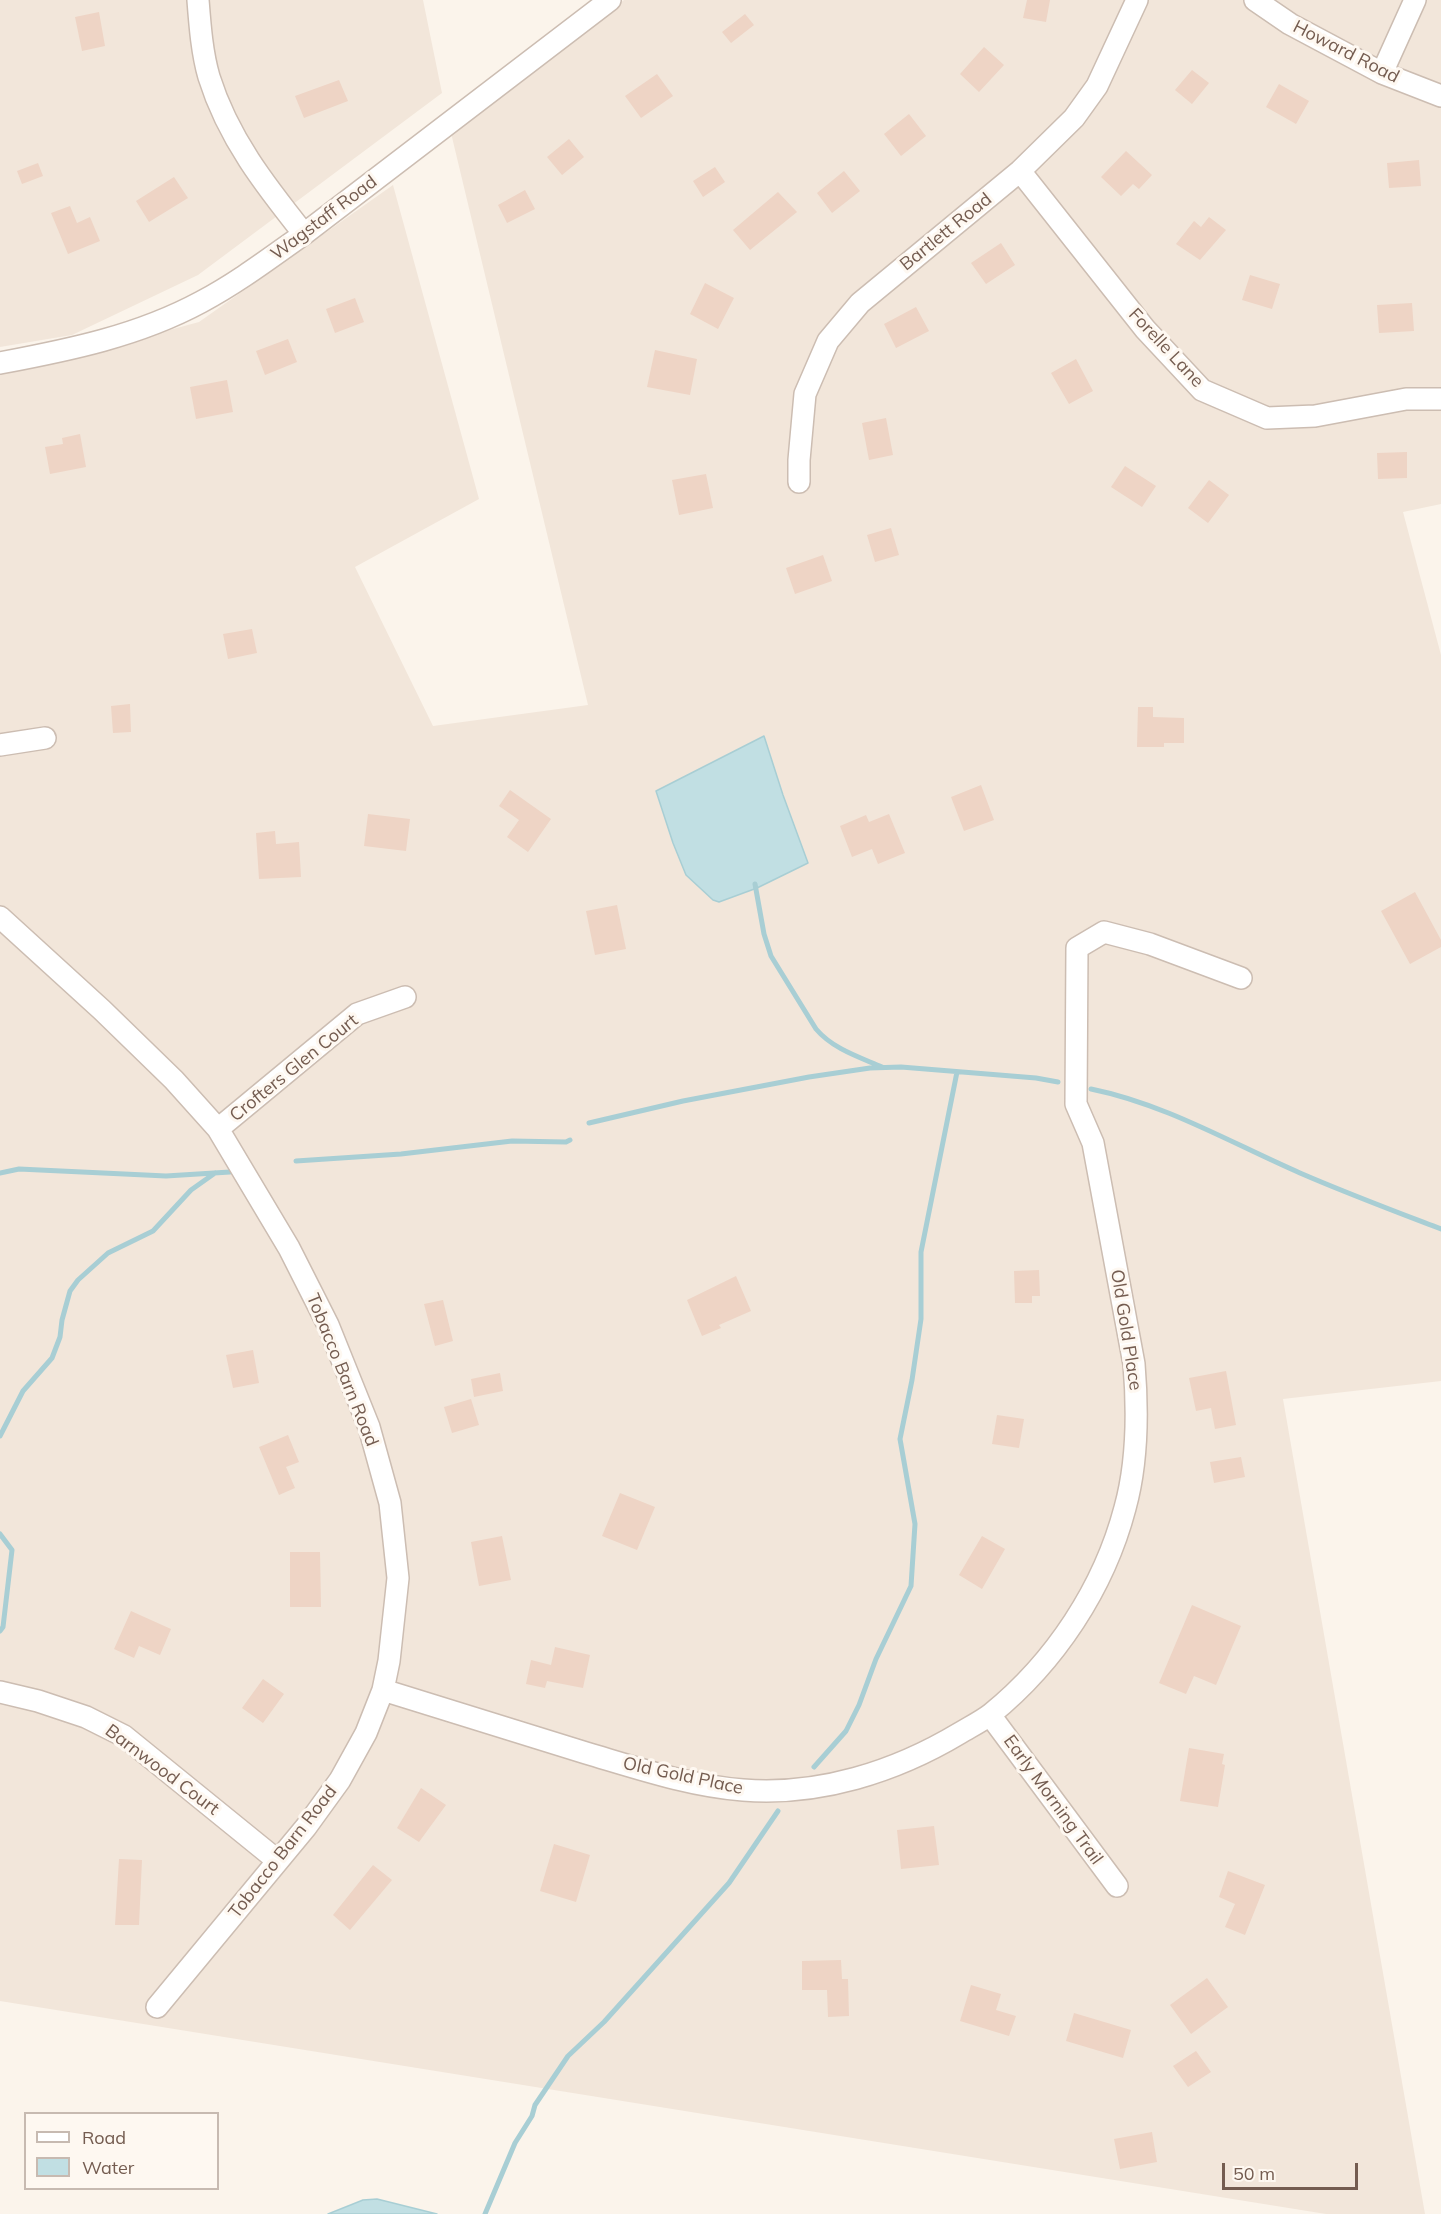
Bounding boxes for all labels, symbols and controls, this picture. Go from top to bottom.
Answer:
street label: Howard Road [1289,16,1403,88]
street label: Wagstaff Road [267,171,381,265]
street label: Bartlett Road [896,188,996,276]
street label: Forelle Lane [1124,304,1208,392]
street label: Crofters Glen Court [226,1010,362,1126]
street label: Old Gold Place [1106,1268,1146,1392]
street label: Tobacco Barn Road [302,1291,382,1449]
street label: Barnwood Court [101,1720,223,1820]
street label: Early Morning Trail [999,1731,1107,1869]
street label: Old Gold Place [621,1753,745,1799]
street label: Tobacco Barn Road [224,1781,342,1923]
legend [24,2112,219,2190]
text: Road [82,2126,126,2149]
scale bar [1225,2151,1362,2189]
text: Water [82,2156,134,2179]
text: 50 m [1233,2162,1275,2185]

